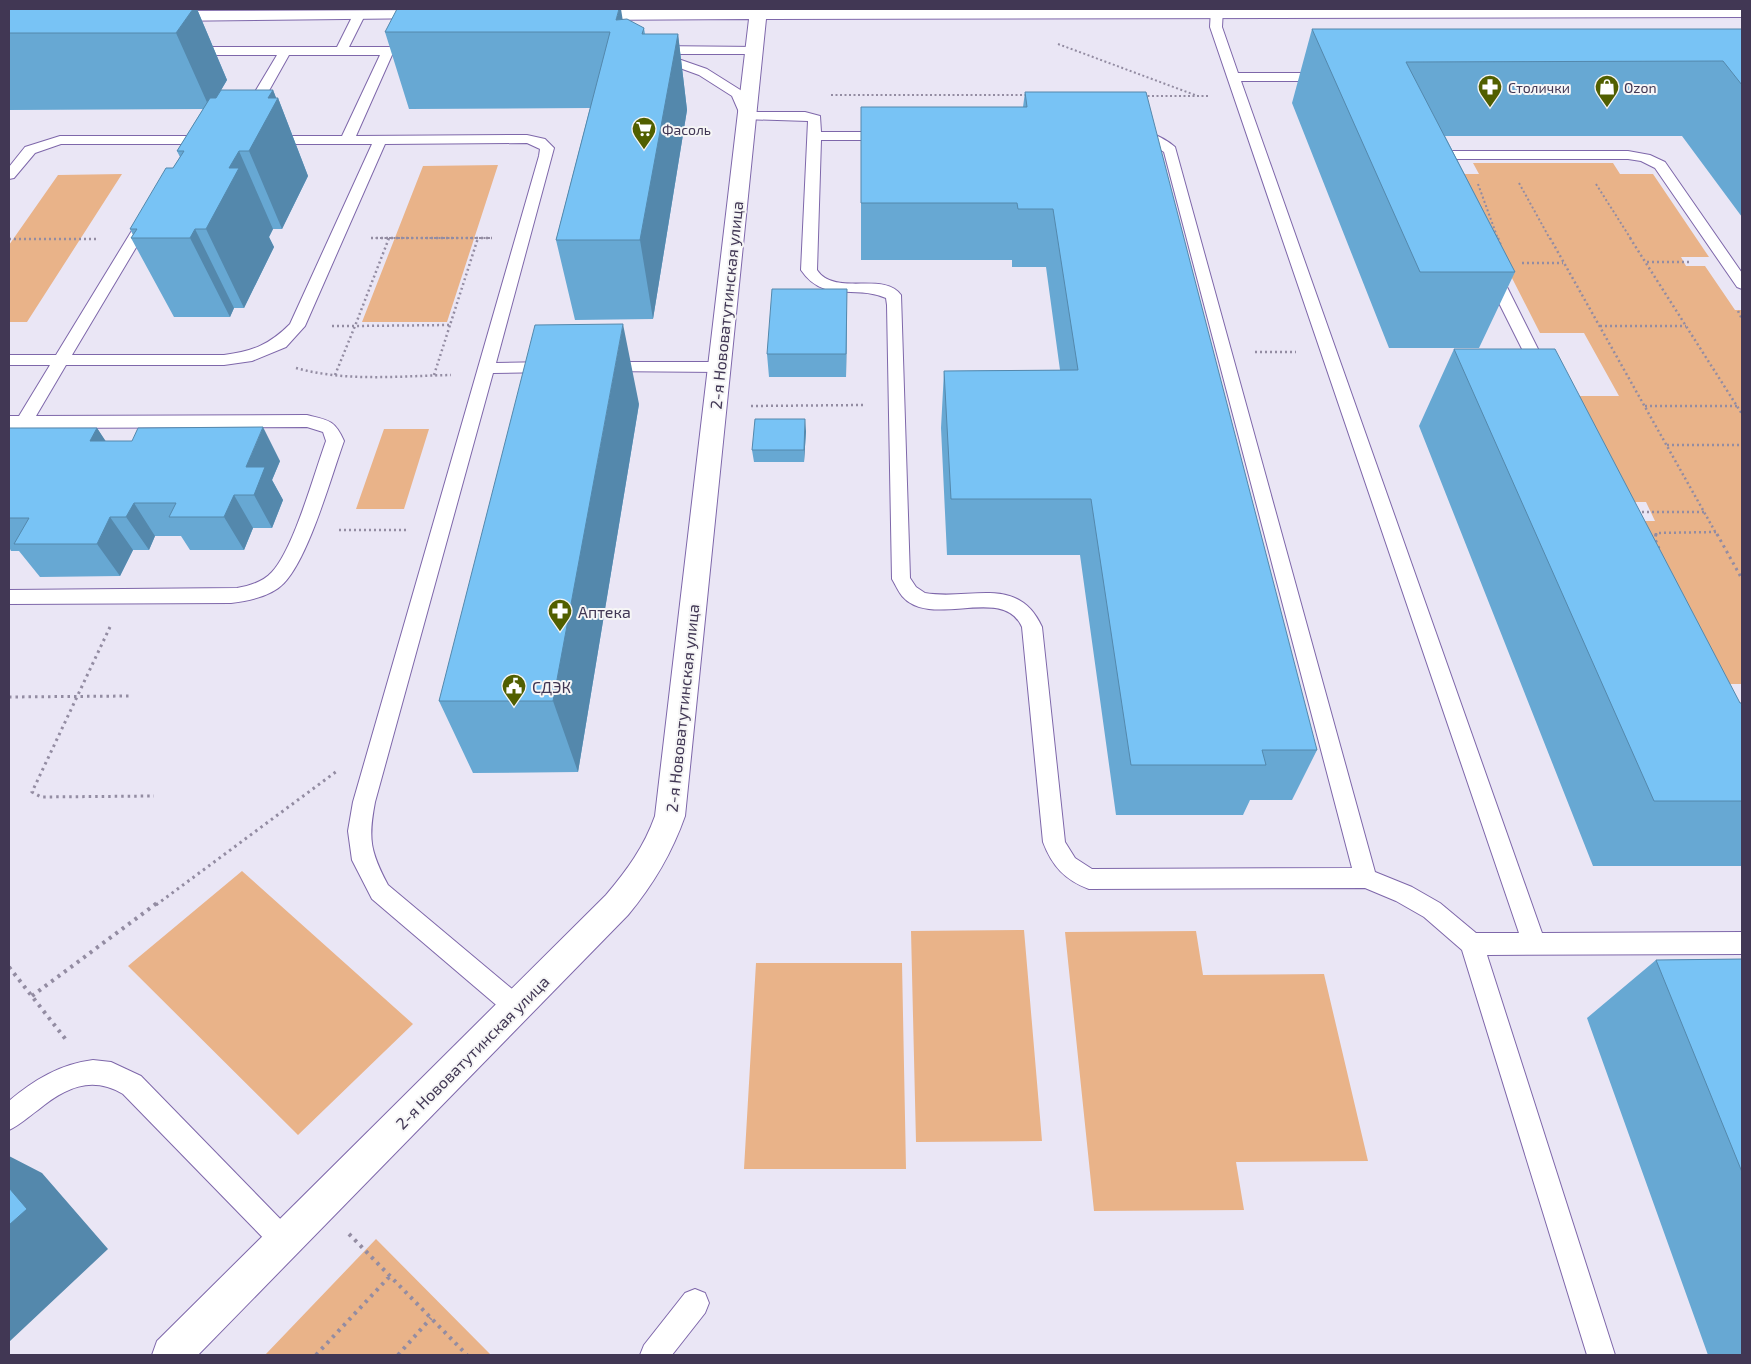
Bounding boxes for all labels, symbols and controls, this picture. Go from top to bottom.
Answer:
pharmacy icon: Столички [1477,74,1503,108]
shop icon: Ozon [1594,74,1620,108]
place label: Столички [1508,79,1570,96]
place label: Ozon [1624,79,1657,96]
supermarket icon: Фасоль [631,116,657,150]
place label: Фасоль [662,121,711,138]
street label: 2-я Нововатутинская улица [706,200,747,410]
pharmacy icon: Аптека [547,598,573,632]
place label: Аптека [578,602,631,621]
street label: 2-я Нововатутинская улица [662,603,703,813]
public building icon: СДЭК [501,673,527,707]
place label: СДЭК [532,677,571,696]
street label: 2-я Нововатутинская улица [391,971,553,1133]

